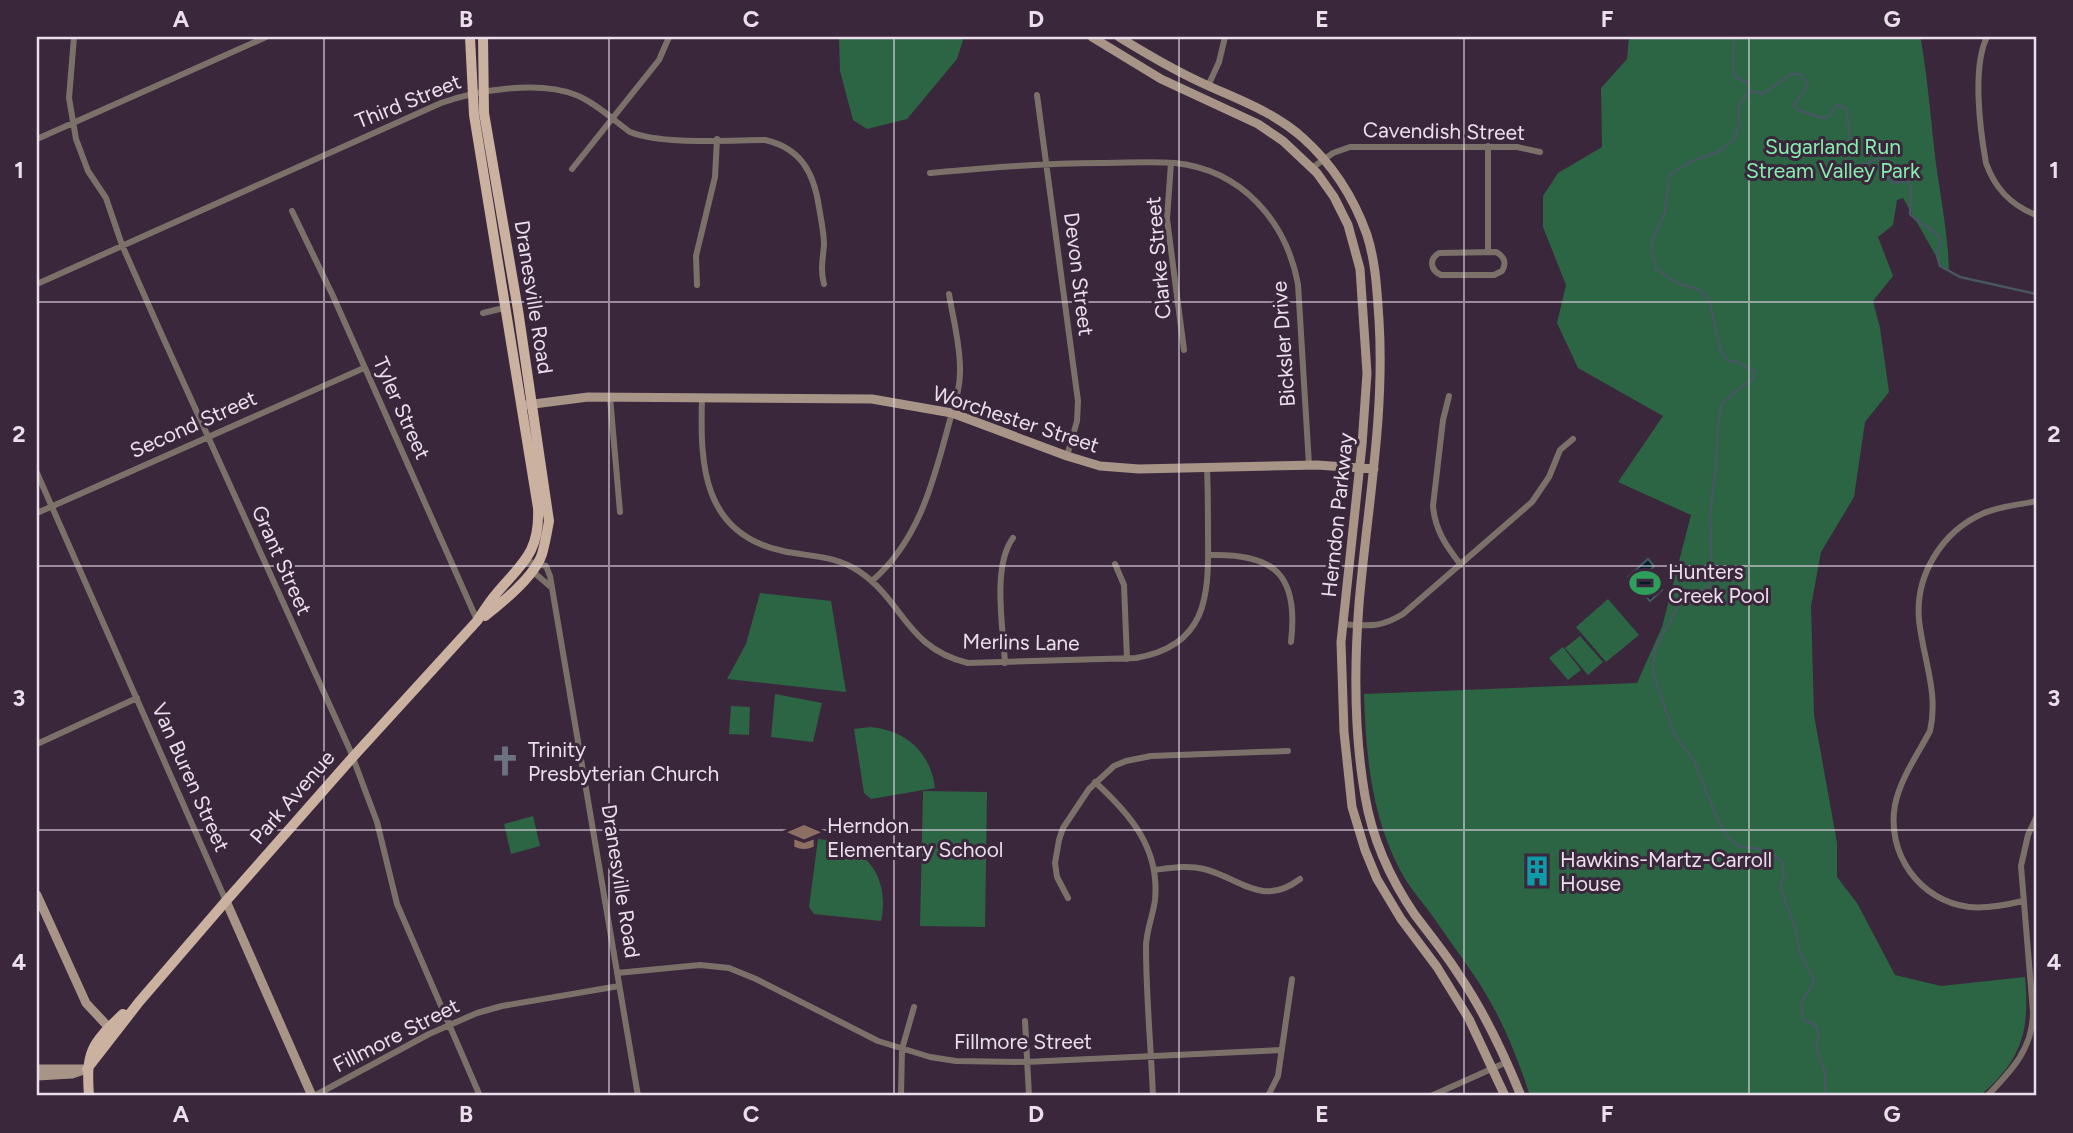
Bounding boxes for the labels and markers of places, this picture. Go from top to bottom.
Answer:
place label: Hunters Creek Pool [1668,559,1769,608]
sports icon: Hunters Creek Pool [1628,566,1662,600]
place label: Trinity Presbyterian Church [528,737,719,786]
church icon: Trinity Presbyterian Church [488,744,522,778]
place label: Herndon Elementary School [827,813,1003,862]
school or university icon: Herndon Elementary School [787,820,821,854]
place label: Hawkins-Martz-Carroll House [1560,847,1772,896]
building icon: Hawkins-Martz-Carroll House [1520,854,1554,888]

